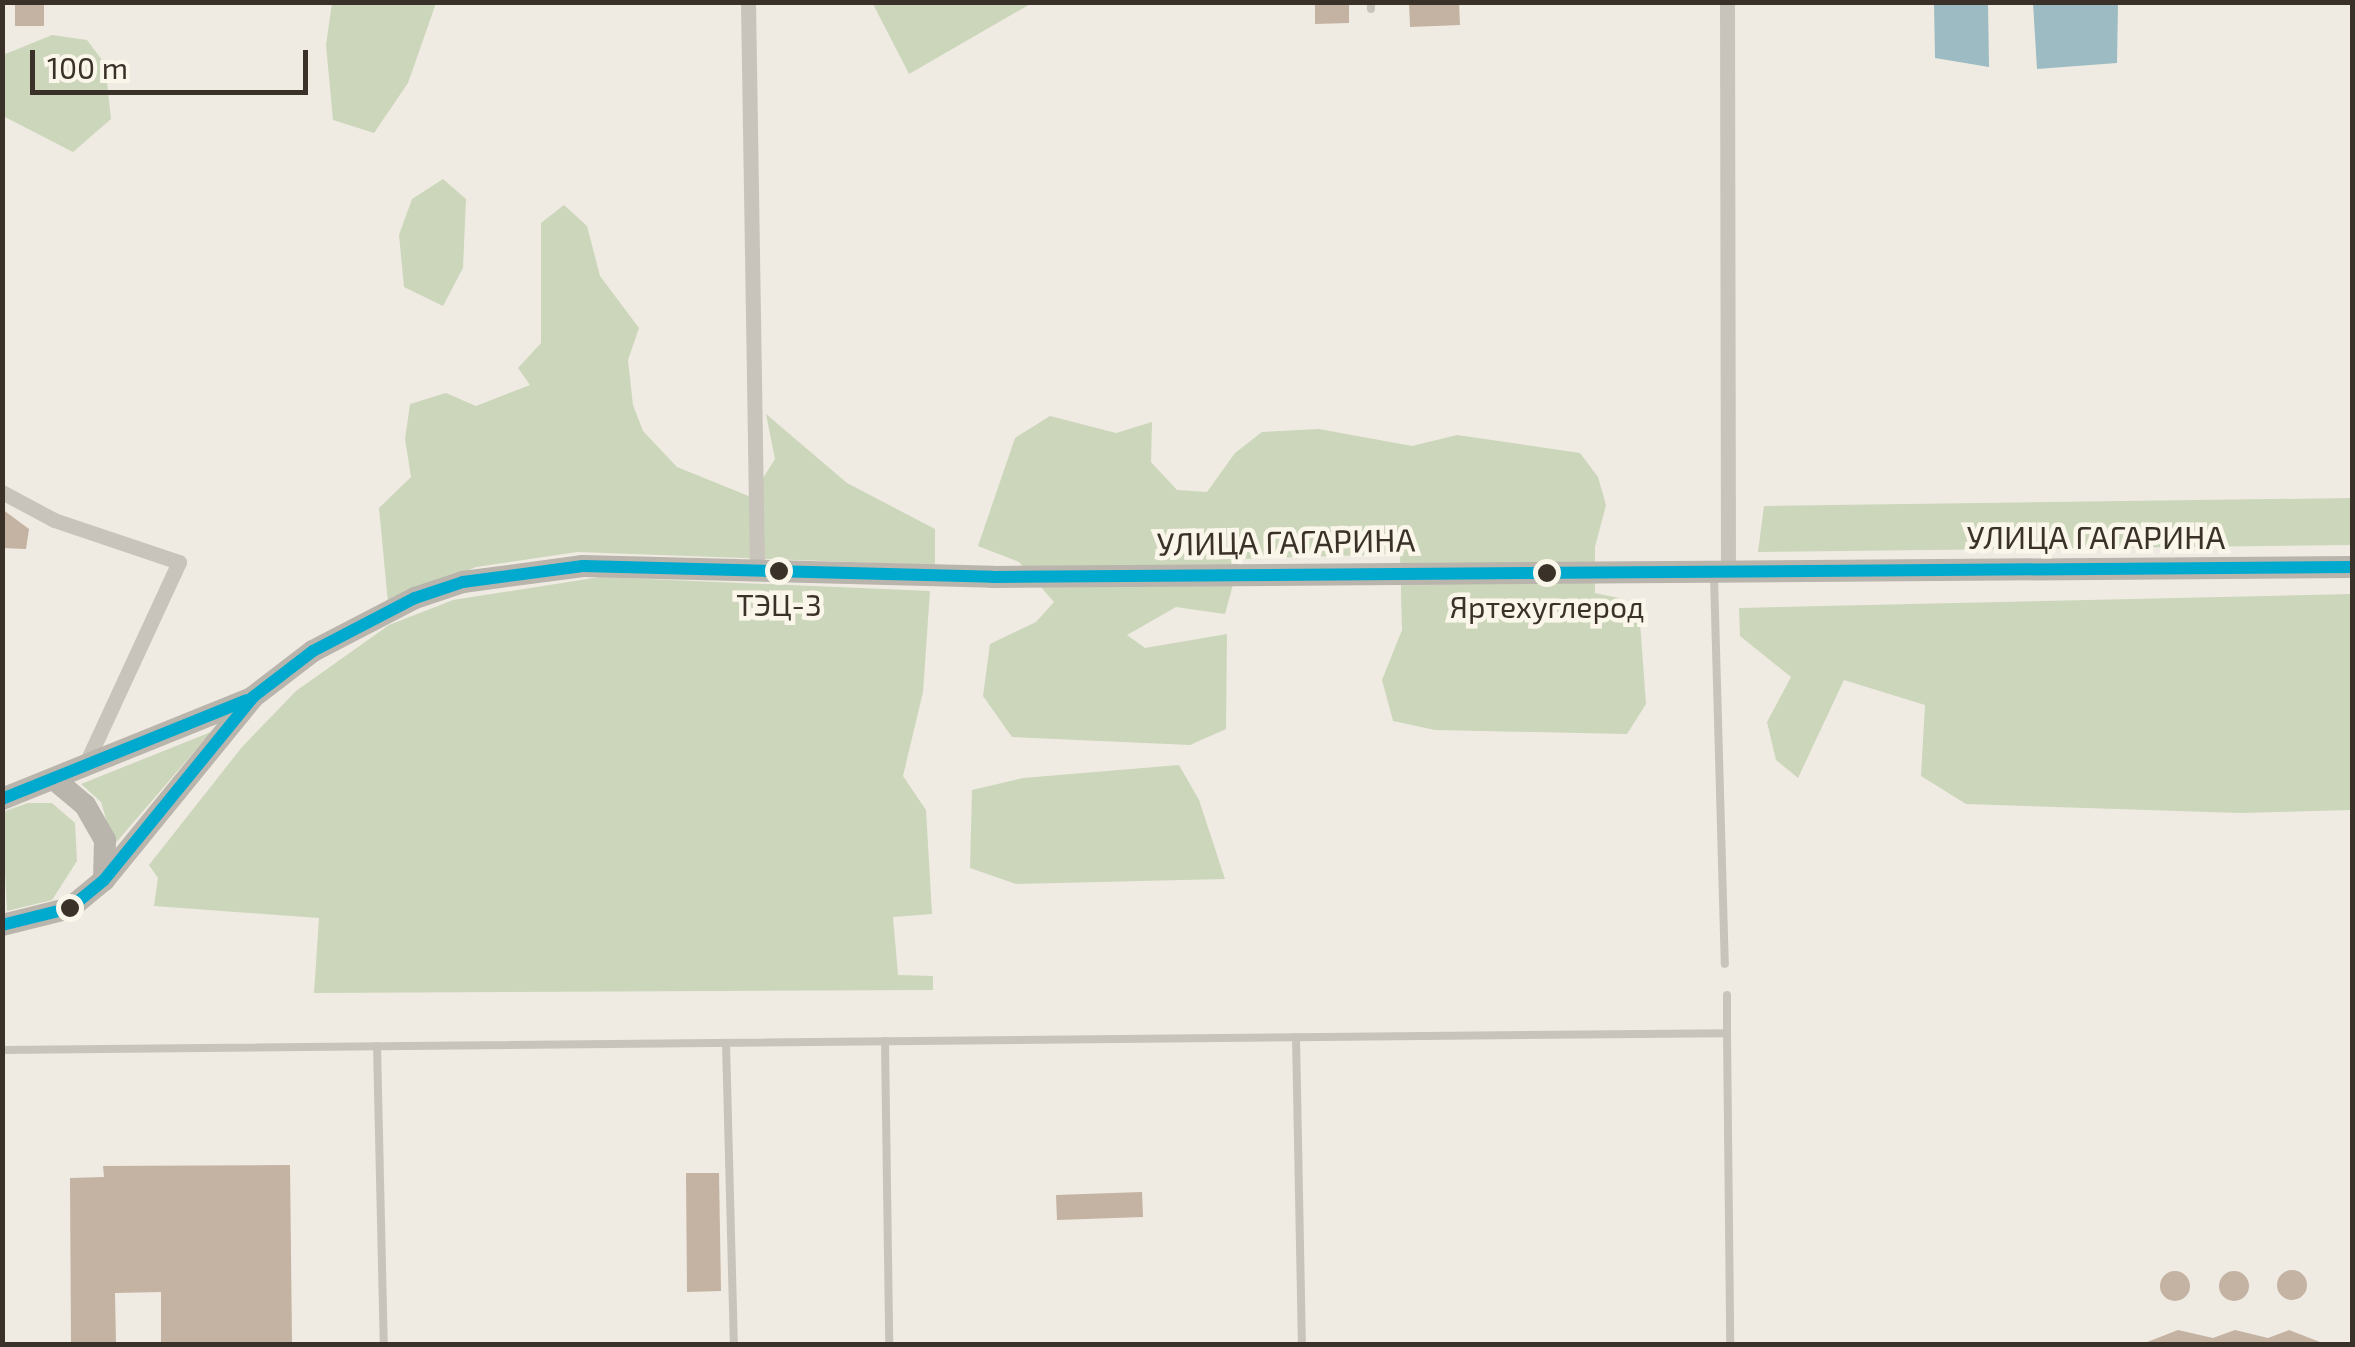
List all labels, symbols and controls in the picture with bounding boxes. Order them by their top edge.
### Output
scale bar [35,30,312,92]
text: 100 m [47,49,128,85]
street label: УЛИЦА ГАГАРИНА [1967,517,2225,555]
street label: УЛИЦА ГАГАРИНА [1156,520,1416,562]
marker: ТЭЦ-3 [769,561,789,581]
marker: Яртехуглерод [1537,563,1557,583]
place label: ТЭЦ-3 [736,586,822,622]
place label: Яртехуглерод [1450,588,1644,624]
unlabelled marker [60,898,80,918]

